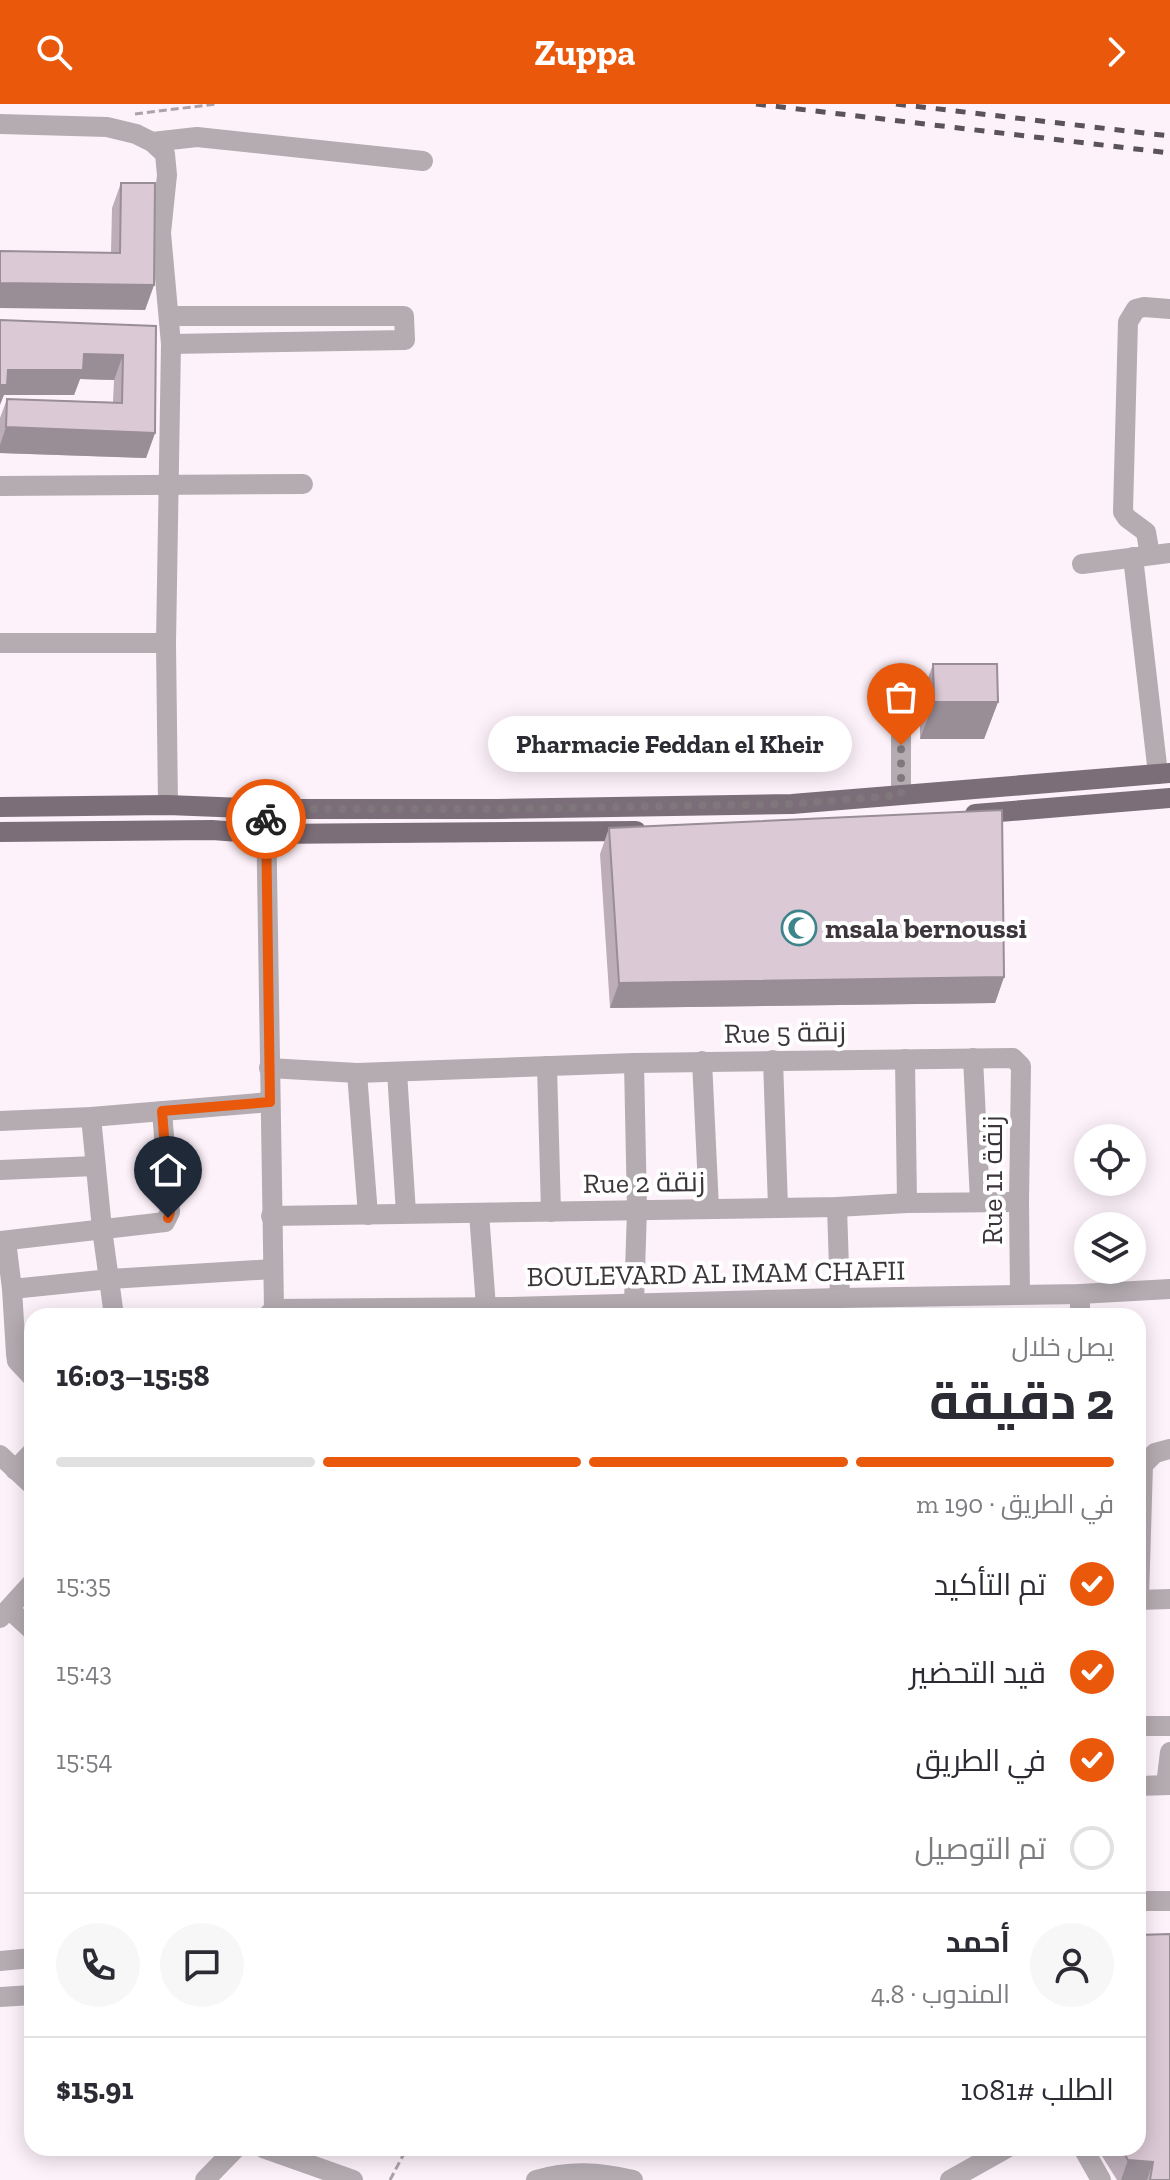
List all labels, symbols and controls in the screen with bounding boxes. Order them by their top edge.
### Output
icon: search [32,30,76,74]
icon: forward [1094,30,1138,74]
text: Zuppa [534,31,636,74]
pin [867,663,935,745]
icon: bag [879,675,923,719]
callout: Pharmacie Feddan el Kheir [489,717,853,773]
text: Pharmacie Feddan el Kheir [516,728,824,760]
courier [226,779,306,859]
icon: bike [244,797,288,841]
mosque icon: msala bernoussi [780,909,818,947]
place label: msala bernoussi [825,912,1027,945]
street label: Rue 5 زنقة [724,1015,846,1050]
street label: Rue 11 زنقة [976,1115,1009,1245]
map controls [1074,1124,1146,1284]
button: locate [1074,1124,1146,1196]
pin [134,1136,202,1218]
icon: home [146,1148,190,1192]
street label: Rue 2 زنقة [583,1165,705,1200]
button: layers [1074,1212,1146,1284]
street label: BOULEVARD AL IMAM CHAFII [526,1254,906,1293]
text: يصل خلال [1012,1331,1114,1363]
text: 15:58–16:03 [56,1358,210,1394]
text: 2 دقيقة [929,1370,1114,1432]
text: في الطريق · 190 m [916,1488,1114,1520]
icon: check [1070,1562,1114,1606]
text: تم التأكيد [934,1567,1046,1603]
text: 15:35 [56,1568,111,1600]
icon: check [1070,1650,1114,1694]
text: قيد التحضير [909,1655,1046,1691]
text: 15:43 [56,1656,112,1688]
icon: check [1070,1738,1114,1782]
text: في الطريق [915,1743,1046,1779]
text: 15:54 [56,1744,112,1776]
text: تم التوصيل [915,1831,1046,1867]
button: phone [56,1923,140,2007]
button: chat [160,1923,244,2007]
button: person [1030,1923,1114,2007]
text: أحمد [946,1924,1010,1960]
text: المندوب · 4.8 [871,1978,1010,2010]
text: $15.91 [56,2071,134,2107]
text: الطلب #1081 [960,2072,1114,2108]

